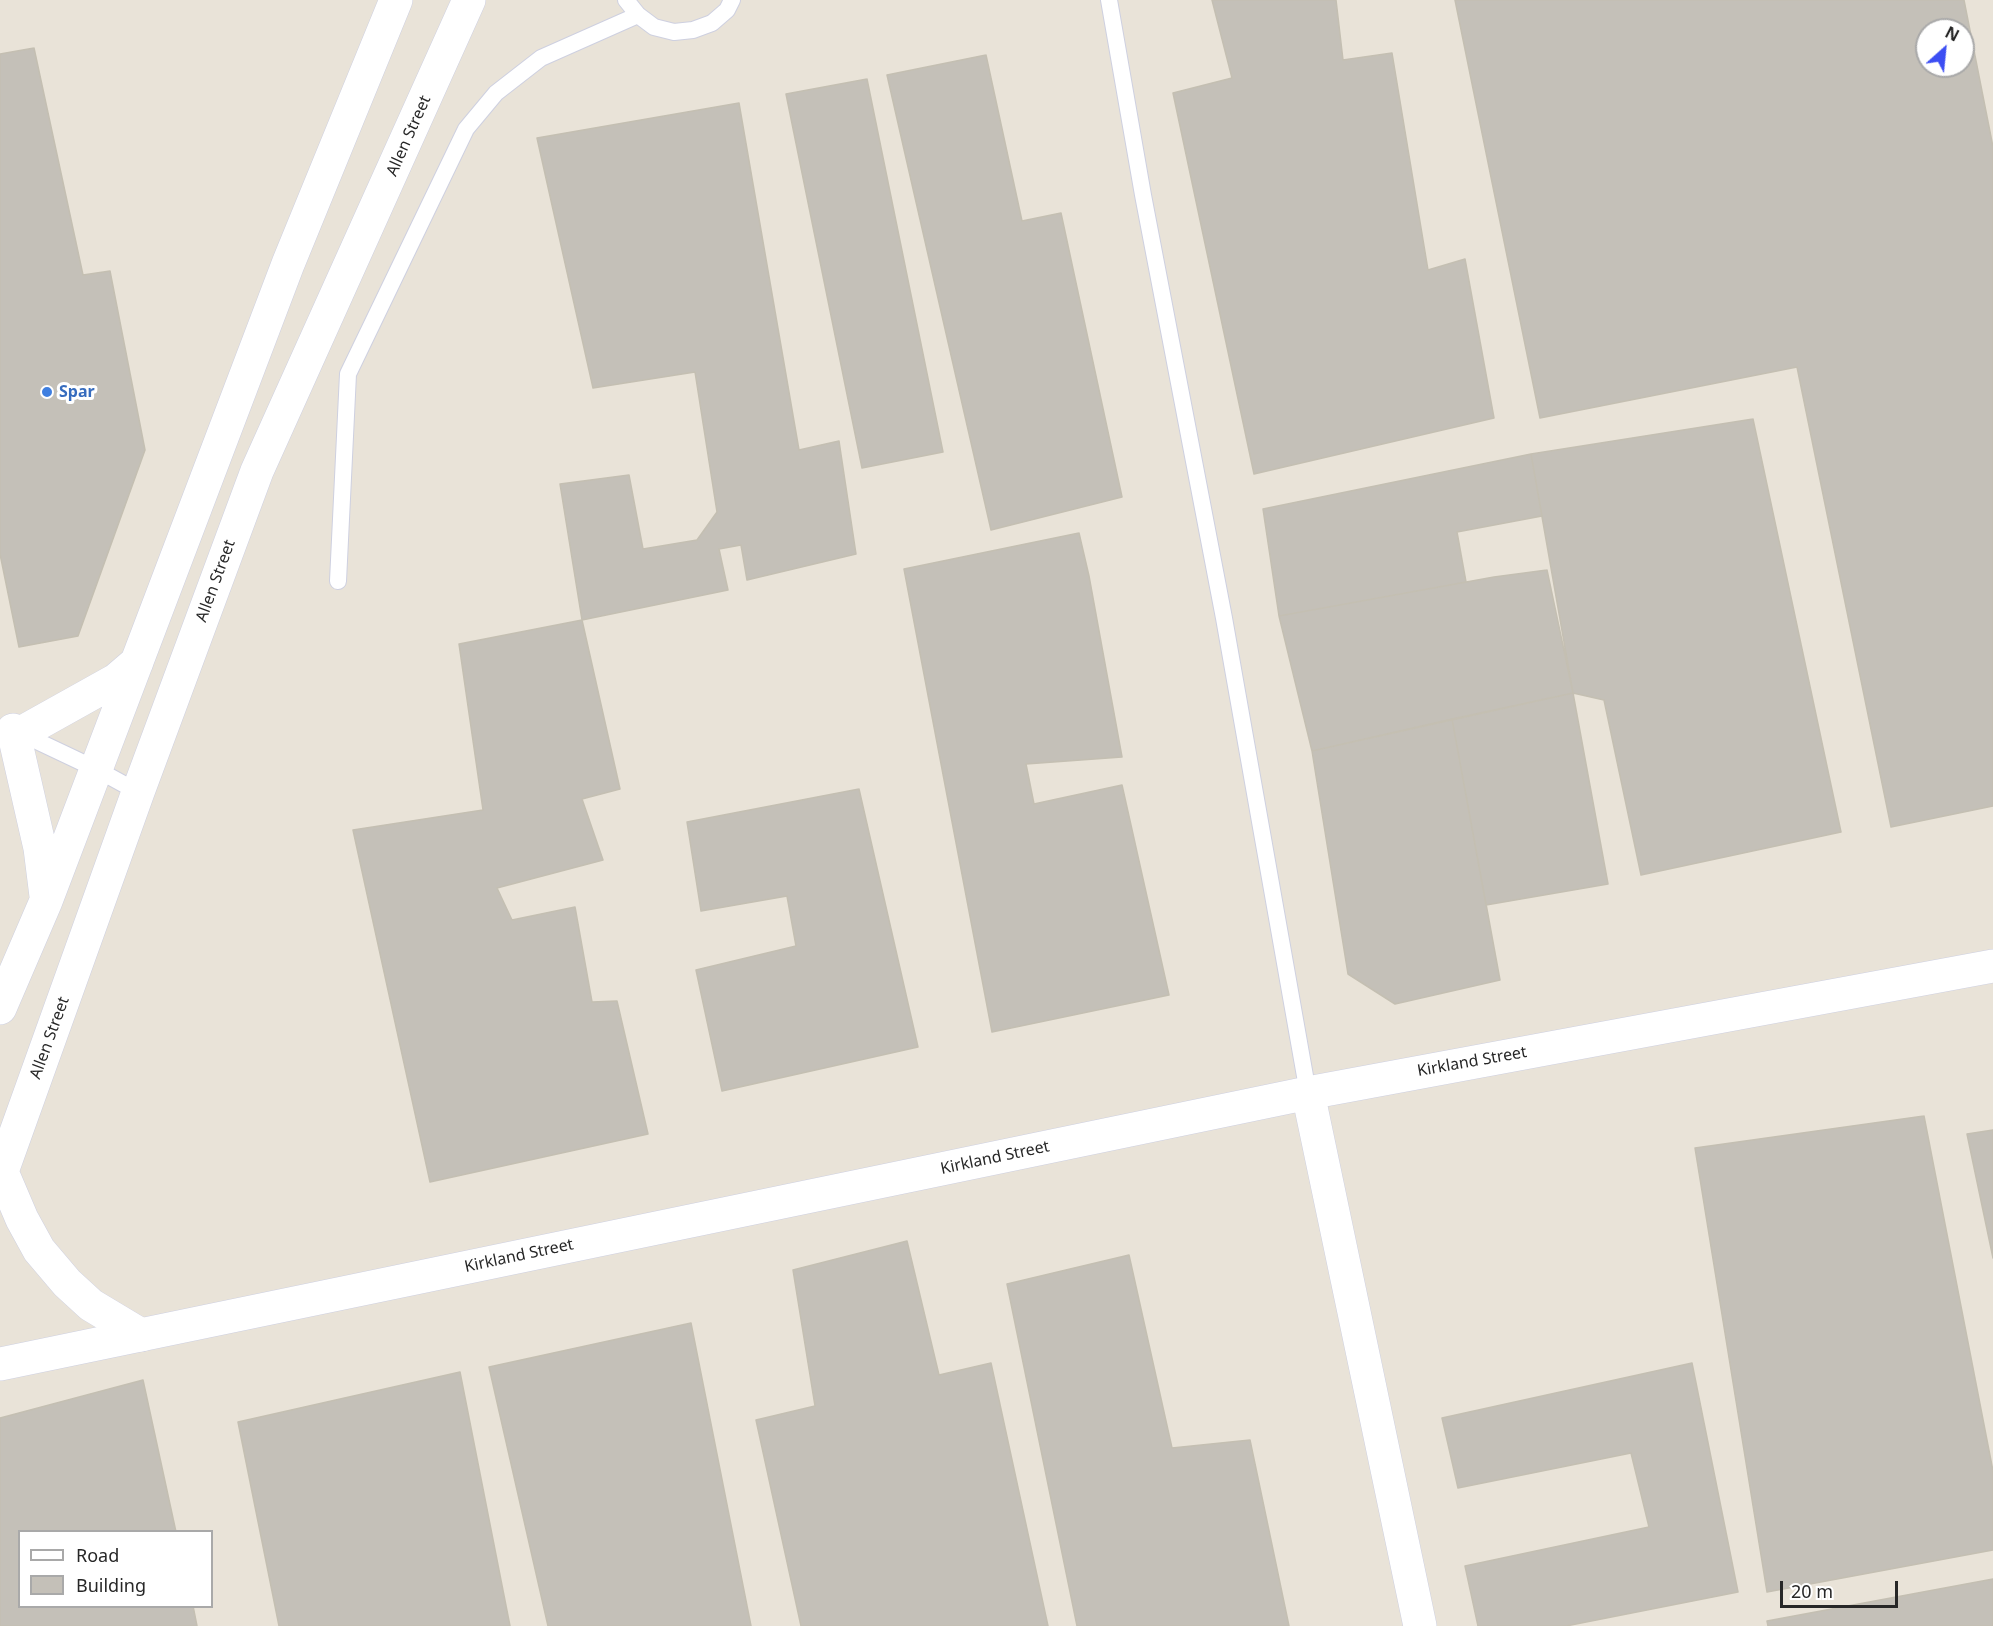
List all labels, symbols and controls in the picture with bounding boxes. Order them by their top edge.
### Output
north arrow [1915,18,1975,78]
text: N [1941,21,1963,46]
street label: Allen Street [383,93,435,179]
place label: Spar [59,382,95,402]
marker: Spar [40,385,54,399]
street label: Allen Street [192,537,240,625]
street label: Allen Street [26,994,74,1082]
street label: Kirkland Street [1416,1043,1528,1081]
street label: Kirkland Street [939,1137,1051,1179]
street label: Kirkland Street [463,1235,575,1277]
legend [18,1530,213,1608]
text: Road [76,1543,119,1567]
scale bar [1783,1569,1902,1607]
text: Building [76,1573,146,1597]
text: 20 m [1791,1579,1833,1603]

